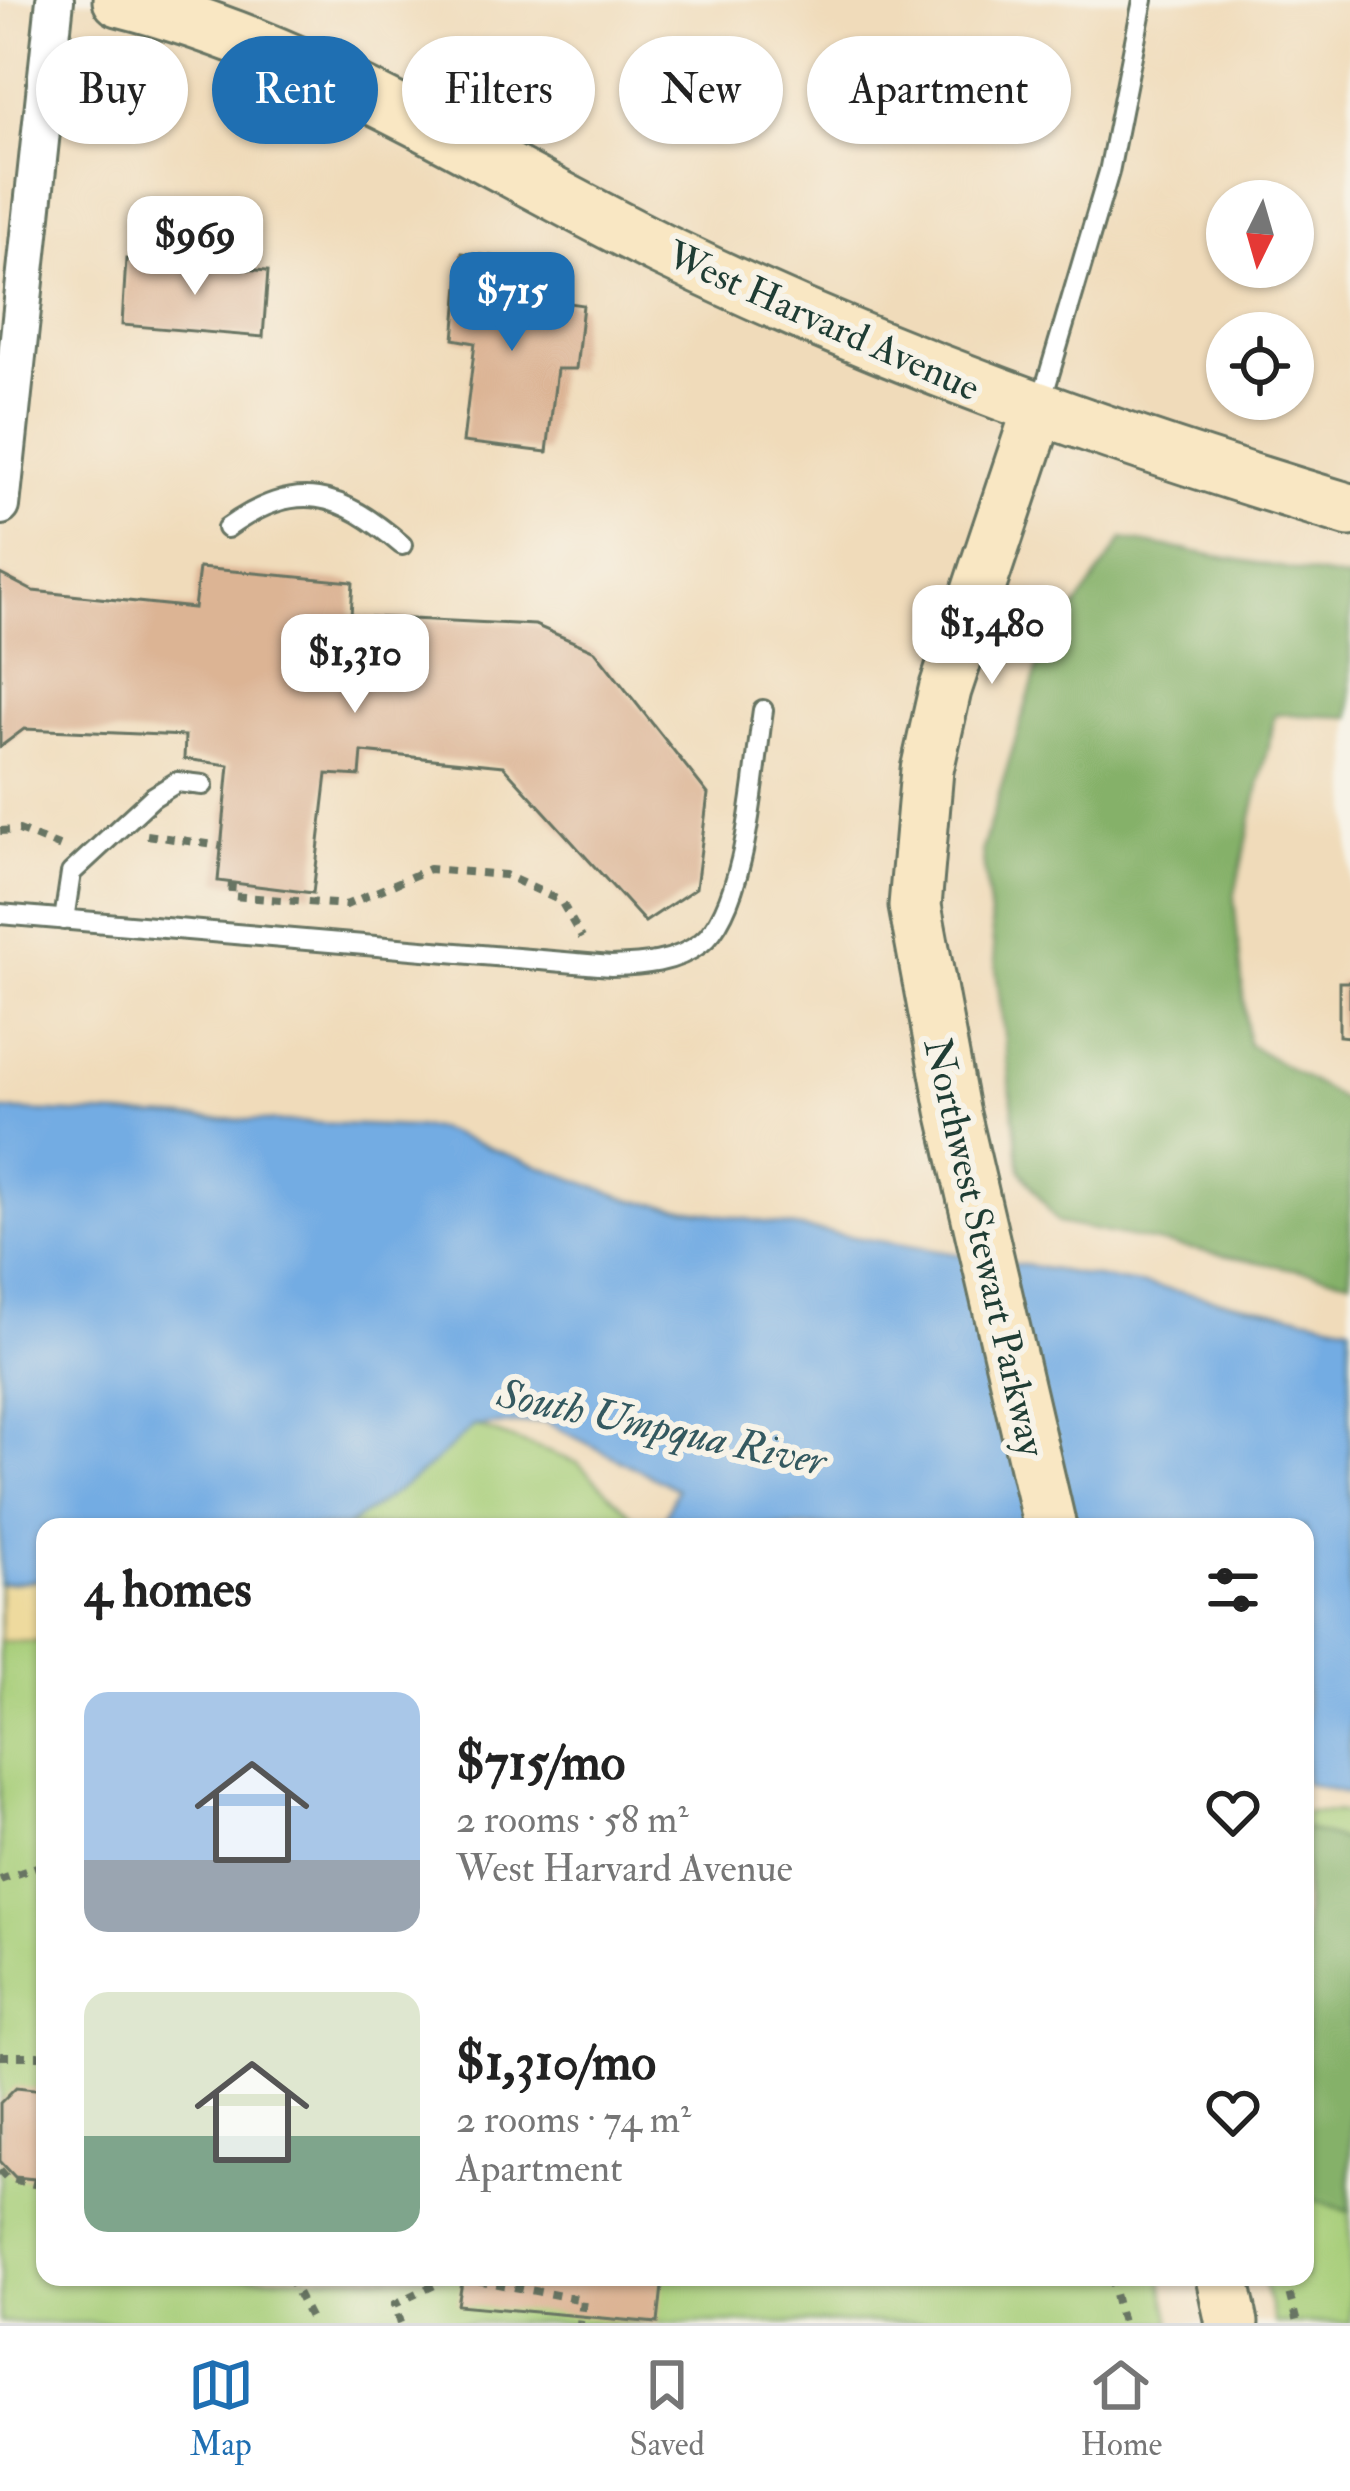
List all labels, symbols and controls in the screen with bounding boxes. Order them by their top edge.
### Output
chip: Buy [36,36,188,144]
chip: Rent [212,36,378,144]
chip: Filters [402,36,595,144]
chip: New [619,36,783,144]
chip: Apartment [807,36,1071,144]
north arrow [1206,180,1314,288]
map controls [1206,180,1314,420]
pin: $969 [124,196,266,298]
text: $969 [154,210,236,259]
street label: West Harvard Avenue [659,230,987,412]
pin: $715 [441,252,583,354]
text: $715 [477,266,547,315]
button: locate [1206,312,1314,420]
pin: $1,480 [894,585,1090,687]
text: $1,480 [939,599,1045,648]
pin: $1,310 [257,614,453,716]
text: $1,310 [308,628,402,677]
street label: Northwest Stewart Parkway [913,1034,1057,1462]
water label: South Umpqua River [492,1368,833,1489]
icon: filters [1200,1557,1266,1623]
text: 4 homes [84,1558,252,1622]
text: $715/mo [456,1731,625,1795]
icon: home [180,1740,324,1884]
icon: heart [1200,1779,1266,1845]
text: 2 rooms · 58 m² [456,1795,689,1844]
text: West Harvard Avenue [456,1844,793,1893]
text: $1,310/mo [456,2031,656,2095]
icon: home [180,2040,324,2184]
icon: heart [1200,2079,1266,2145]
text: 2 rooms · 74 m² [456,2095,691,2144]
text: Apartment [456,2144,623,2193]
tab: Map [188,2352,254,2465]
tab: Saved [629,2352,705,2465]
tab: Home [1080,2352,1162,2465]

